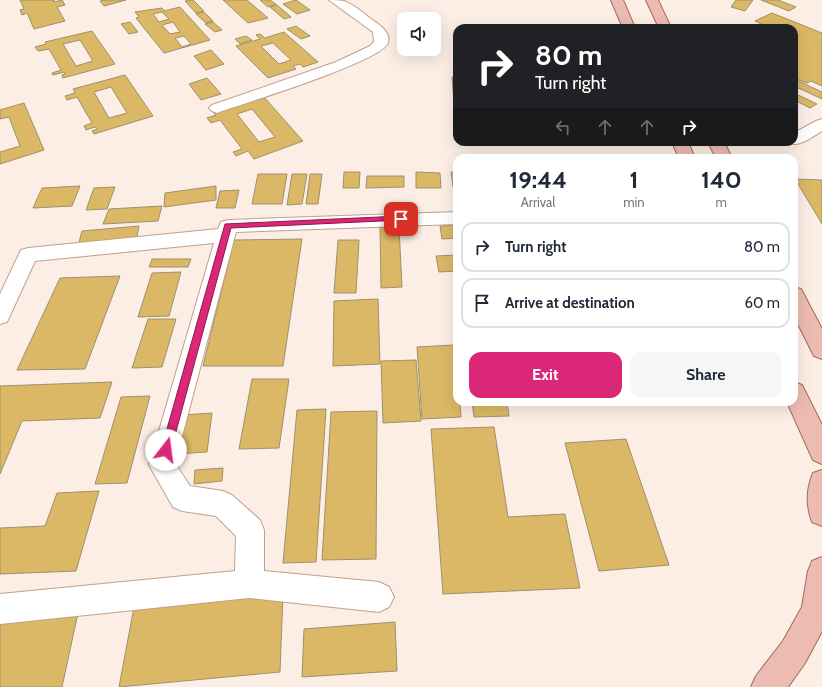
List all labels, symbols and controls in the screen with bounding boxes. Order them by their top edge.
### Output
map controls [397,12,441,56]
button: sound [397,12,441,56]
text: 80 m [535,38,602,72]
icon: right [469,40,521,92]
text: Turn right [535,72,606,94]
icon: left [552,116,574,138]
icon: ahead [594,116,616,138]
icon: ahead [636,116,658,138]
icon: right [678,116,700,138]
text: 19:44 [509,165,567,194]
text: 1 [629,165,638,194]
text: 140 [701,165,742,194]
text: Arrival [521,194,555,210]
text: min [623,194,645,210]
text: m [716,194,727,210]
pin [384,202,418,236]
icon: arrive [390,208,412,230]
icon: right [471,236,493,258]
text: Turn right [505,238,566,256]
text: 80 m [744,238,780,256]
icon: arrive [471,292,493,314]
text: Arrive at destination [505,294,635,312]
text: 60 m [744,294,780,312]
button: Exit [469,352,622,398]
button: Share [630,352,782,398]
position arrow [145,429,187,471]

